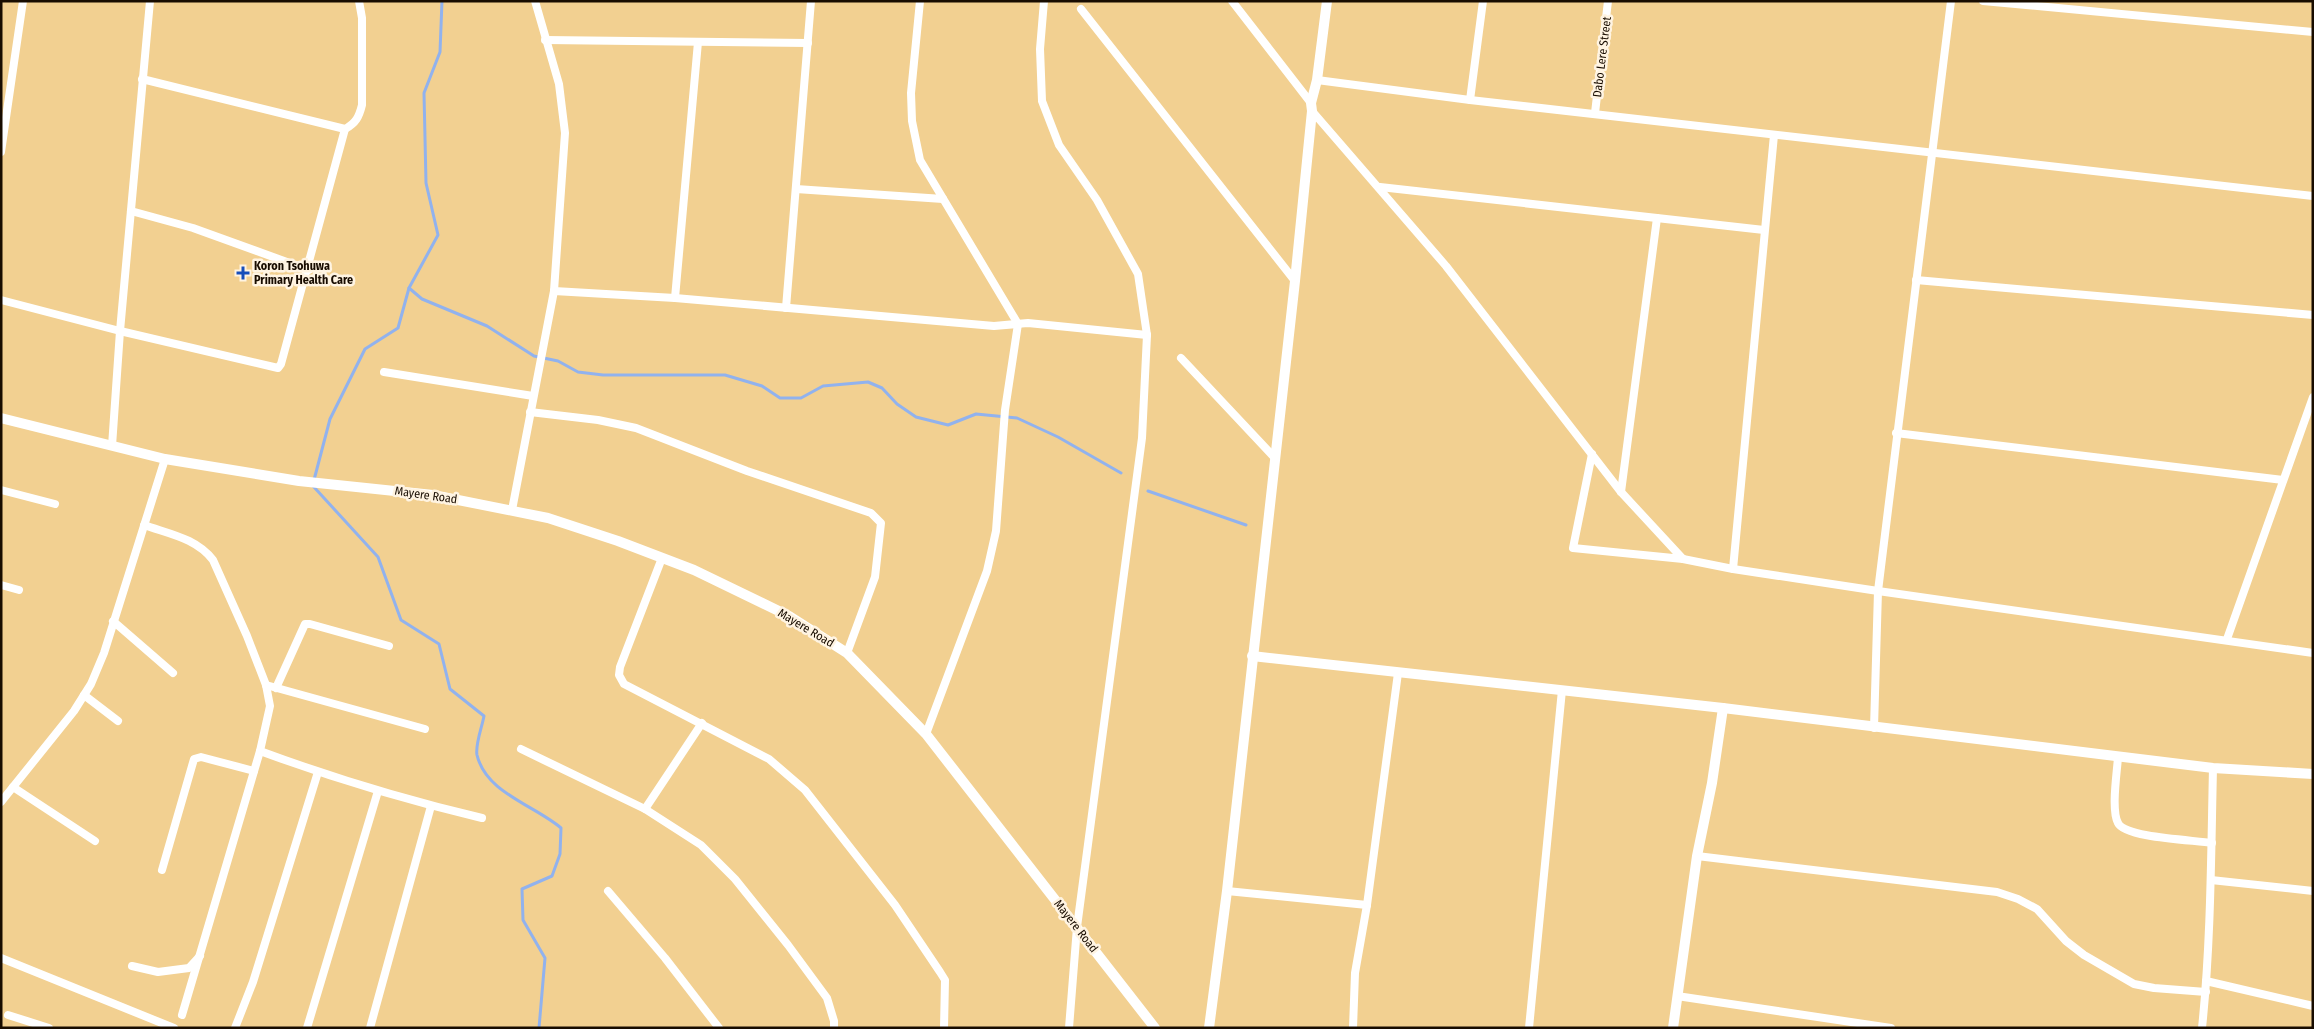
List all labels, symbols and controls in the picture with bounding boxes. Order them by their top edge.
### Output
street label: Dabo Lere Street [1590,16,1614,98]
place label: Koron Tsohuwa Primary Health Care [254,259,353,287]
marker: Koron Tsohuwa Primary Health Care [236,266,250,280]
street label: Mayere Road [394,484,458,506]
street label: Mayere Road [775,606,837,650]
street label: Mayere Road [1051,897,1101,955]

